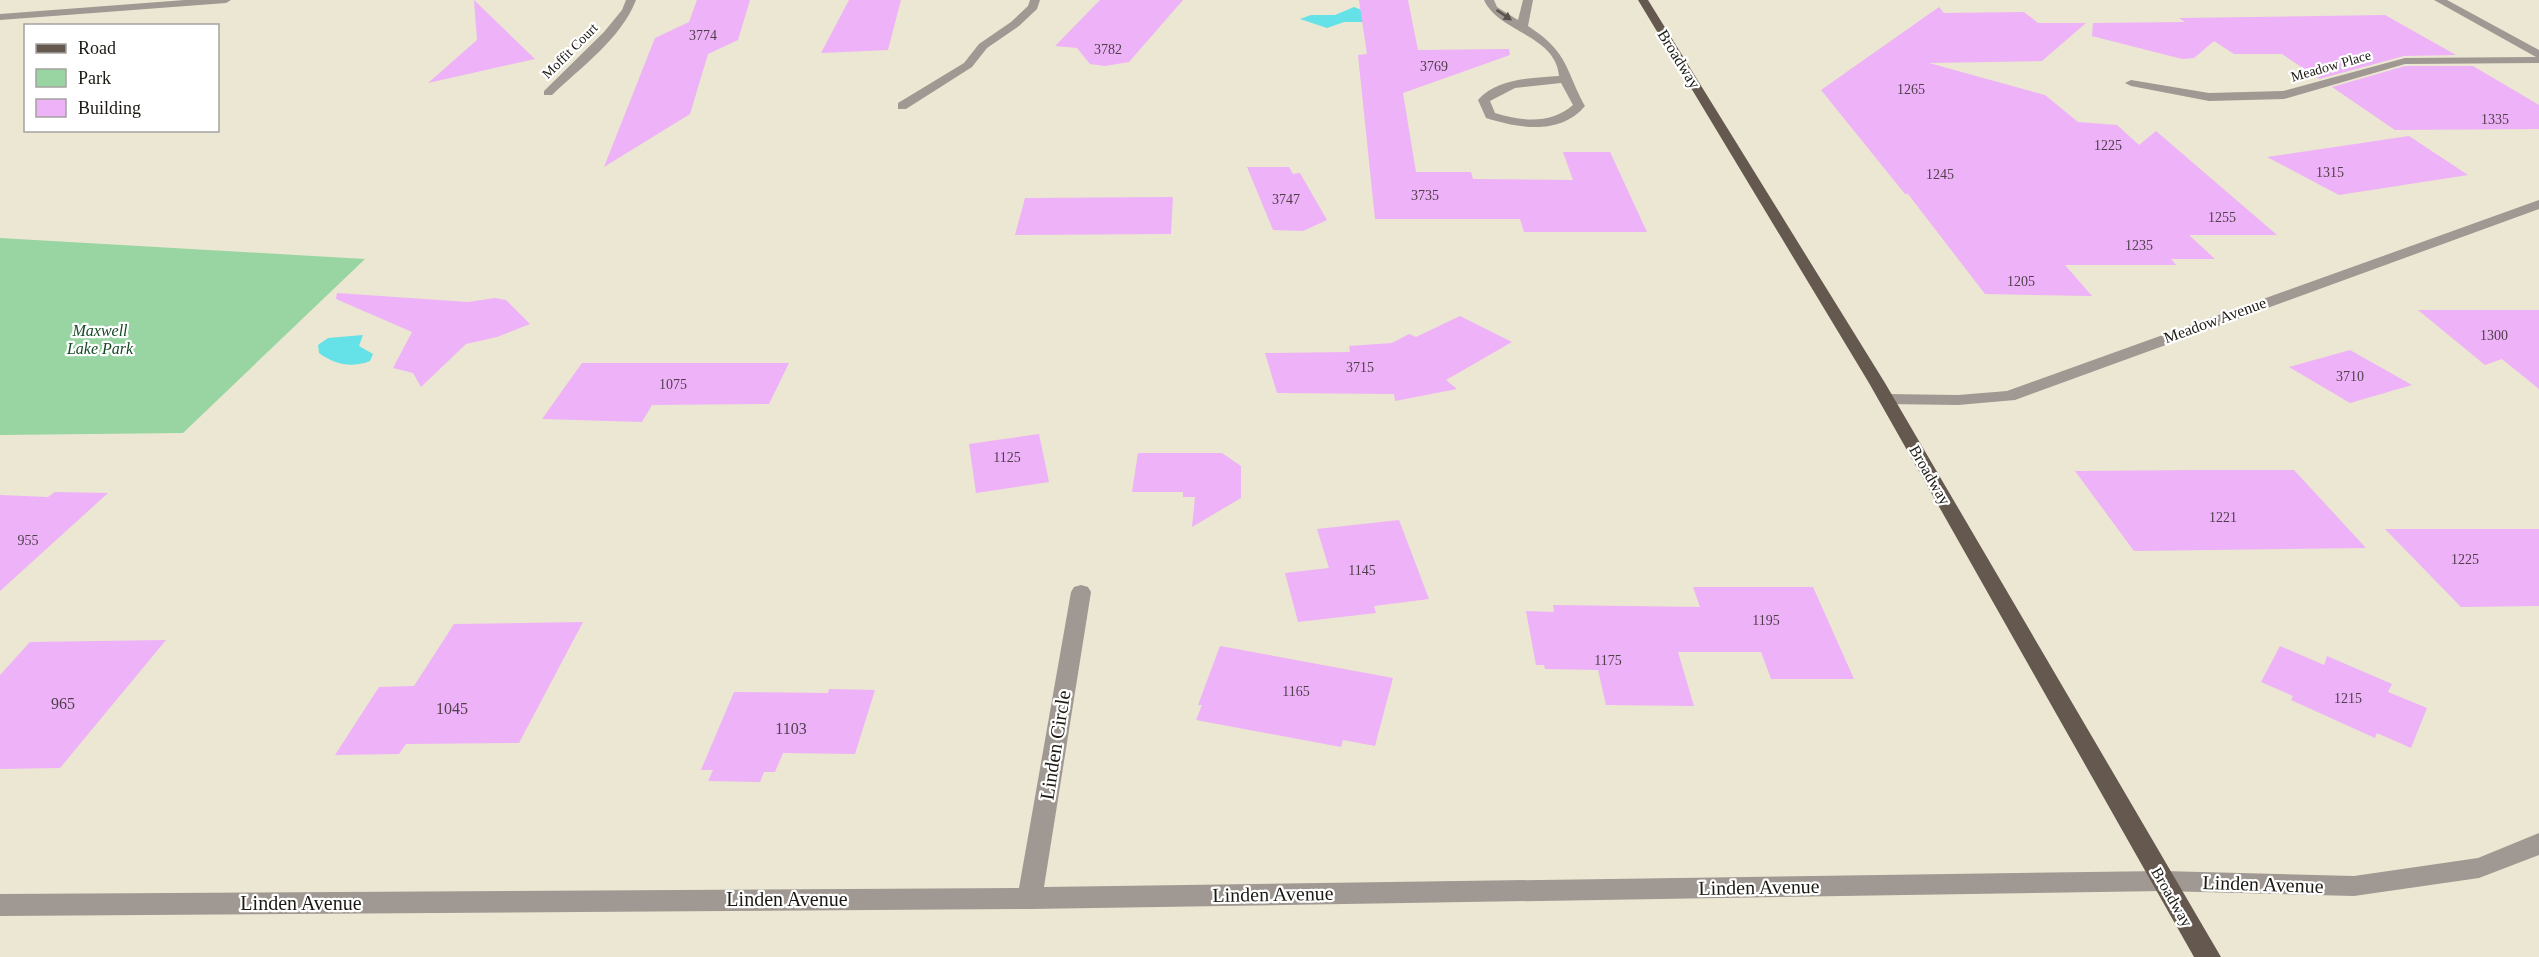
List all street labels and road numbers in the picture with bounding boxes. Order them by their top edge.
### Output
street label: Moffit Court [539,20,601,82]
street label: Broadway [1654,27,1704,92]
street label: Meadow Place [2289,47,2373,85]
street label: Meadow Avenue [2162,294,2268,346]
street label: Broadway [1905,442,1954,508]
street label: Linden Circle [1035,689,1075,801]
street label: Broadway [2147,864,2196,930]
street label: Linden Avenue [2202,871,2324,897]
street label: Linden Avenue [1698,875,1820,899]
street label: Linden Avenue [1212,882,1334,906]
street label: Linden Avenue [726,888,848,910]
street label: Linden Avenue [240,892,362,914]

